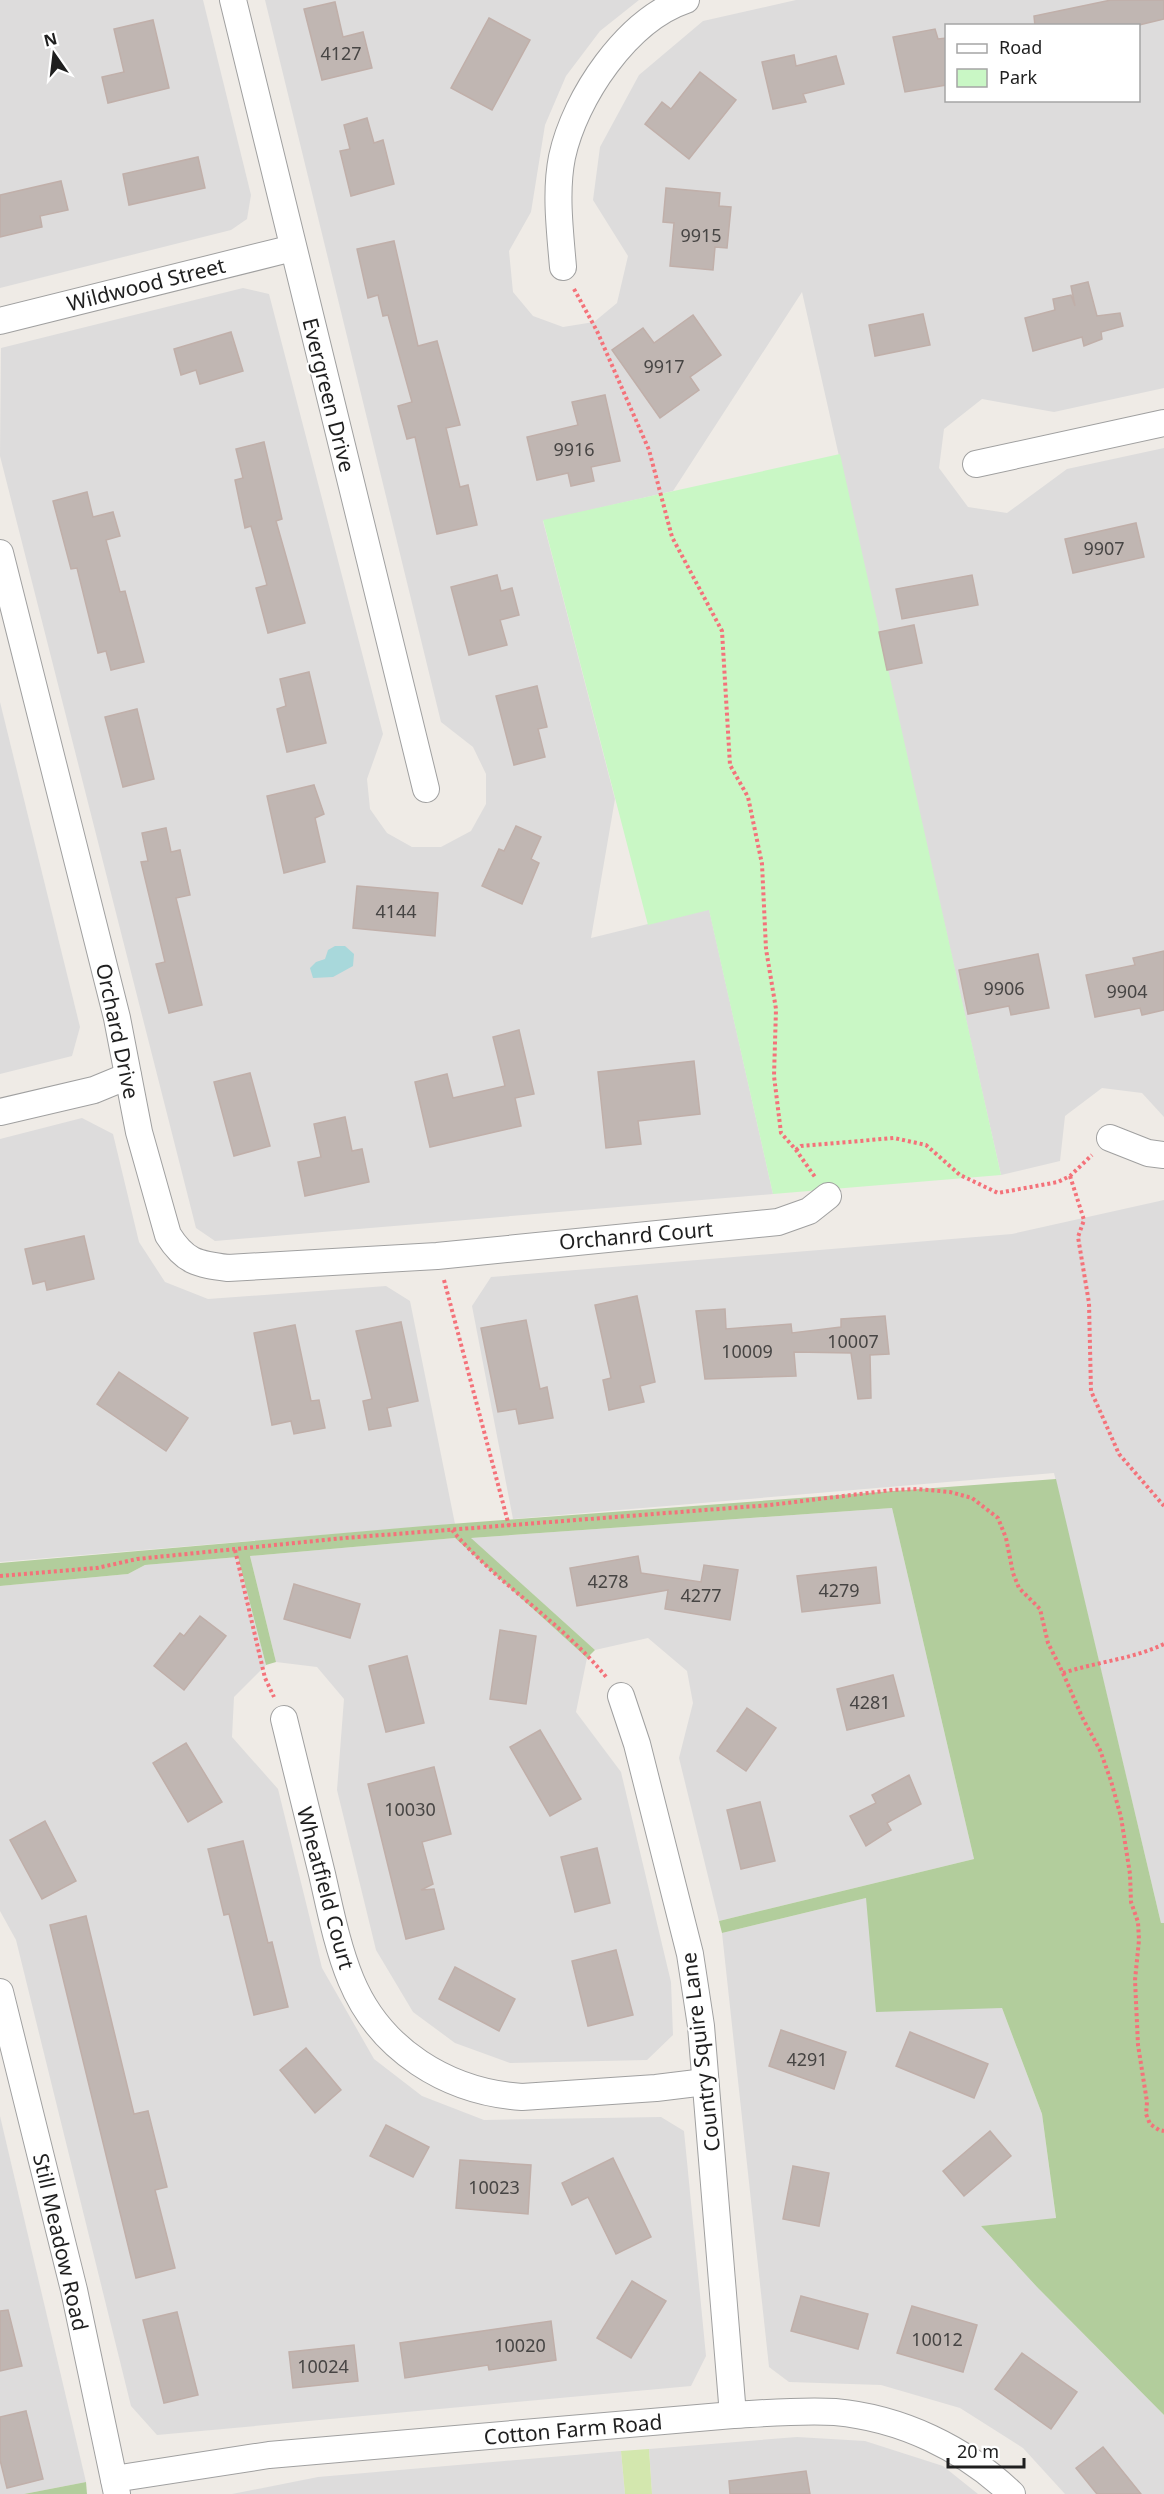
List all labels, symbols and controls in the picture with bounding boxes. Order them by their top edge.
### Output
north arrow [24,24,84,84]
legend [945,24,1140,102]
text: N [41,27,59,52]
text: Road [999,35,1042,59]
house number: 4127 [320,41,362,65]
text: Park [999,65,1037,89]
house number: 9915 [680,223,722,247]
street label: Wildwood Street [64,251,228,317]
street label: Evergreen Drive [296,315,362,475]
house number: 9917 [643,354,685,378]
house number: 9916 [553,437,595,461]
house number: 9907 [1083,536,1125,560]
house number: 4144 [375,899,417,923]
street label: Orchard Drive [90,961,146,1101]
house number: 9906 [983,976,1025,1000]
house number: 9904 [1106,979,1148,1003]
street label: Orchanrd Court [558,1214,714,1256]
house number: 10007 [827,1329,879,1353]
house number: 10009 [721,1339,773,1363]
house number: 4278 [587,1569,629,1593]
house number: 4279 [818,1578,860,1602]
house number: 4277 [680,1583,722,1607]
house number: 4281 [849,1690,891,1714]
house number: 10030 [384,1797,436,1821]
street label: Wheatfield Court [291,1804,361,1973]
street label: Country Squire Lane [674,1951,726,2153]
house number: 4291 [786,2047,828,2071]
street label: Still Meadow Road [27,2151,95,2333]
house number: 10023 [468,2175,520,2199]
house number: 10012 [911,2327,963,2351]
house number: 10020 [494,2333,546,2357]
house number: 10024 [297,2354,349,2378]
street label: Cotton Farm Road [483,2407,663,2451]
scale bar [948,2431,1024,2469]
text: 20 m [957,2439,999,2463]

